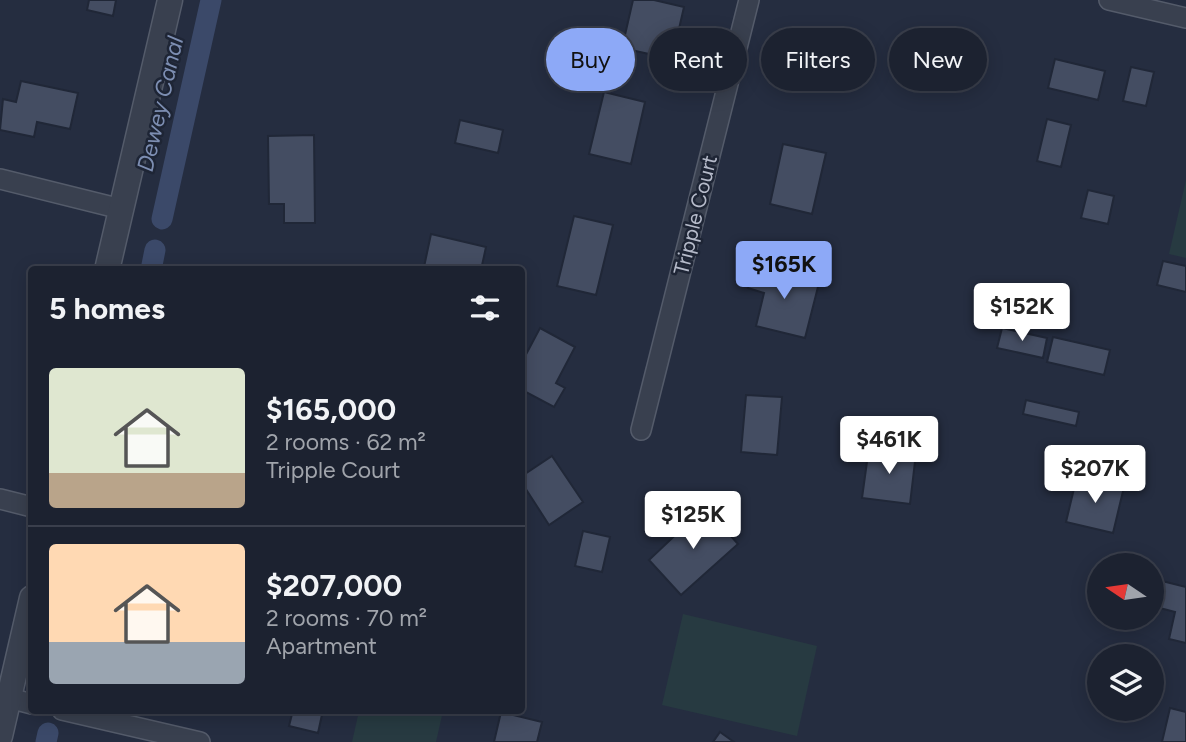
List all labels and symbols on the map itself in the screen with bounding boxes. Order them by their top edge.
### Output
water label: Dewey Canal [131,33,189,174]
street label: Tripple Court [668,152,722,278]
pin: $165K [735,242,833,301]
pin: $152K [973,284,1071,343]
pin: $461K [840,416,938,476]
pin: $207K [1046,446,1144,505]
pin: $125K [644,491,742,551]
north arrow [1087,553,1164,630]

